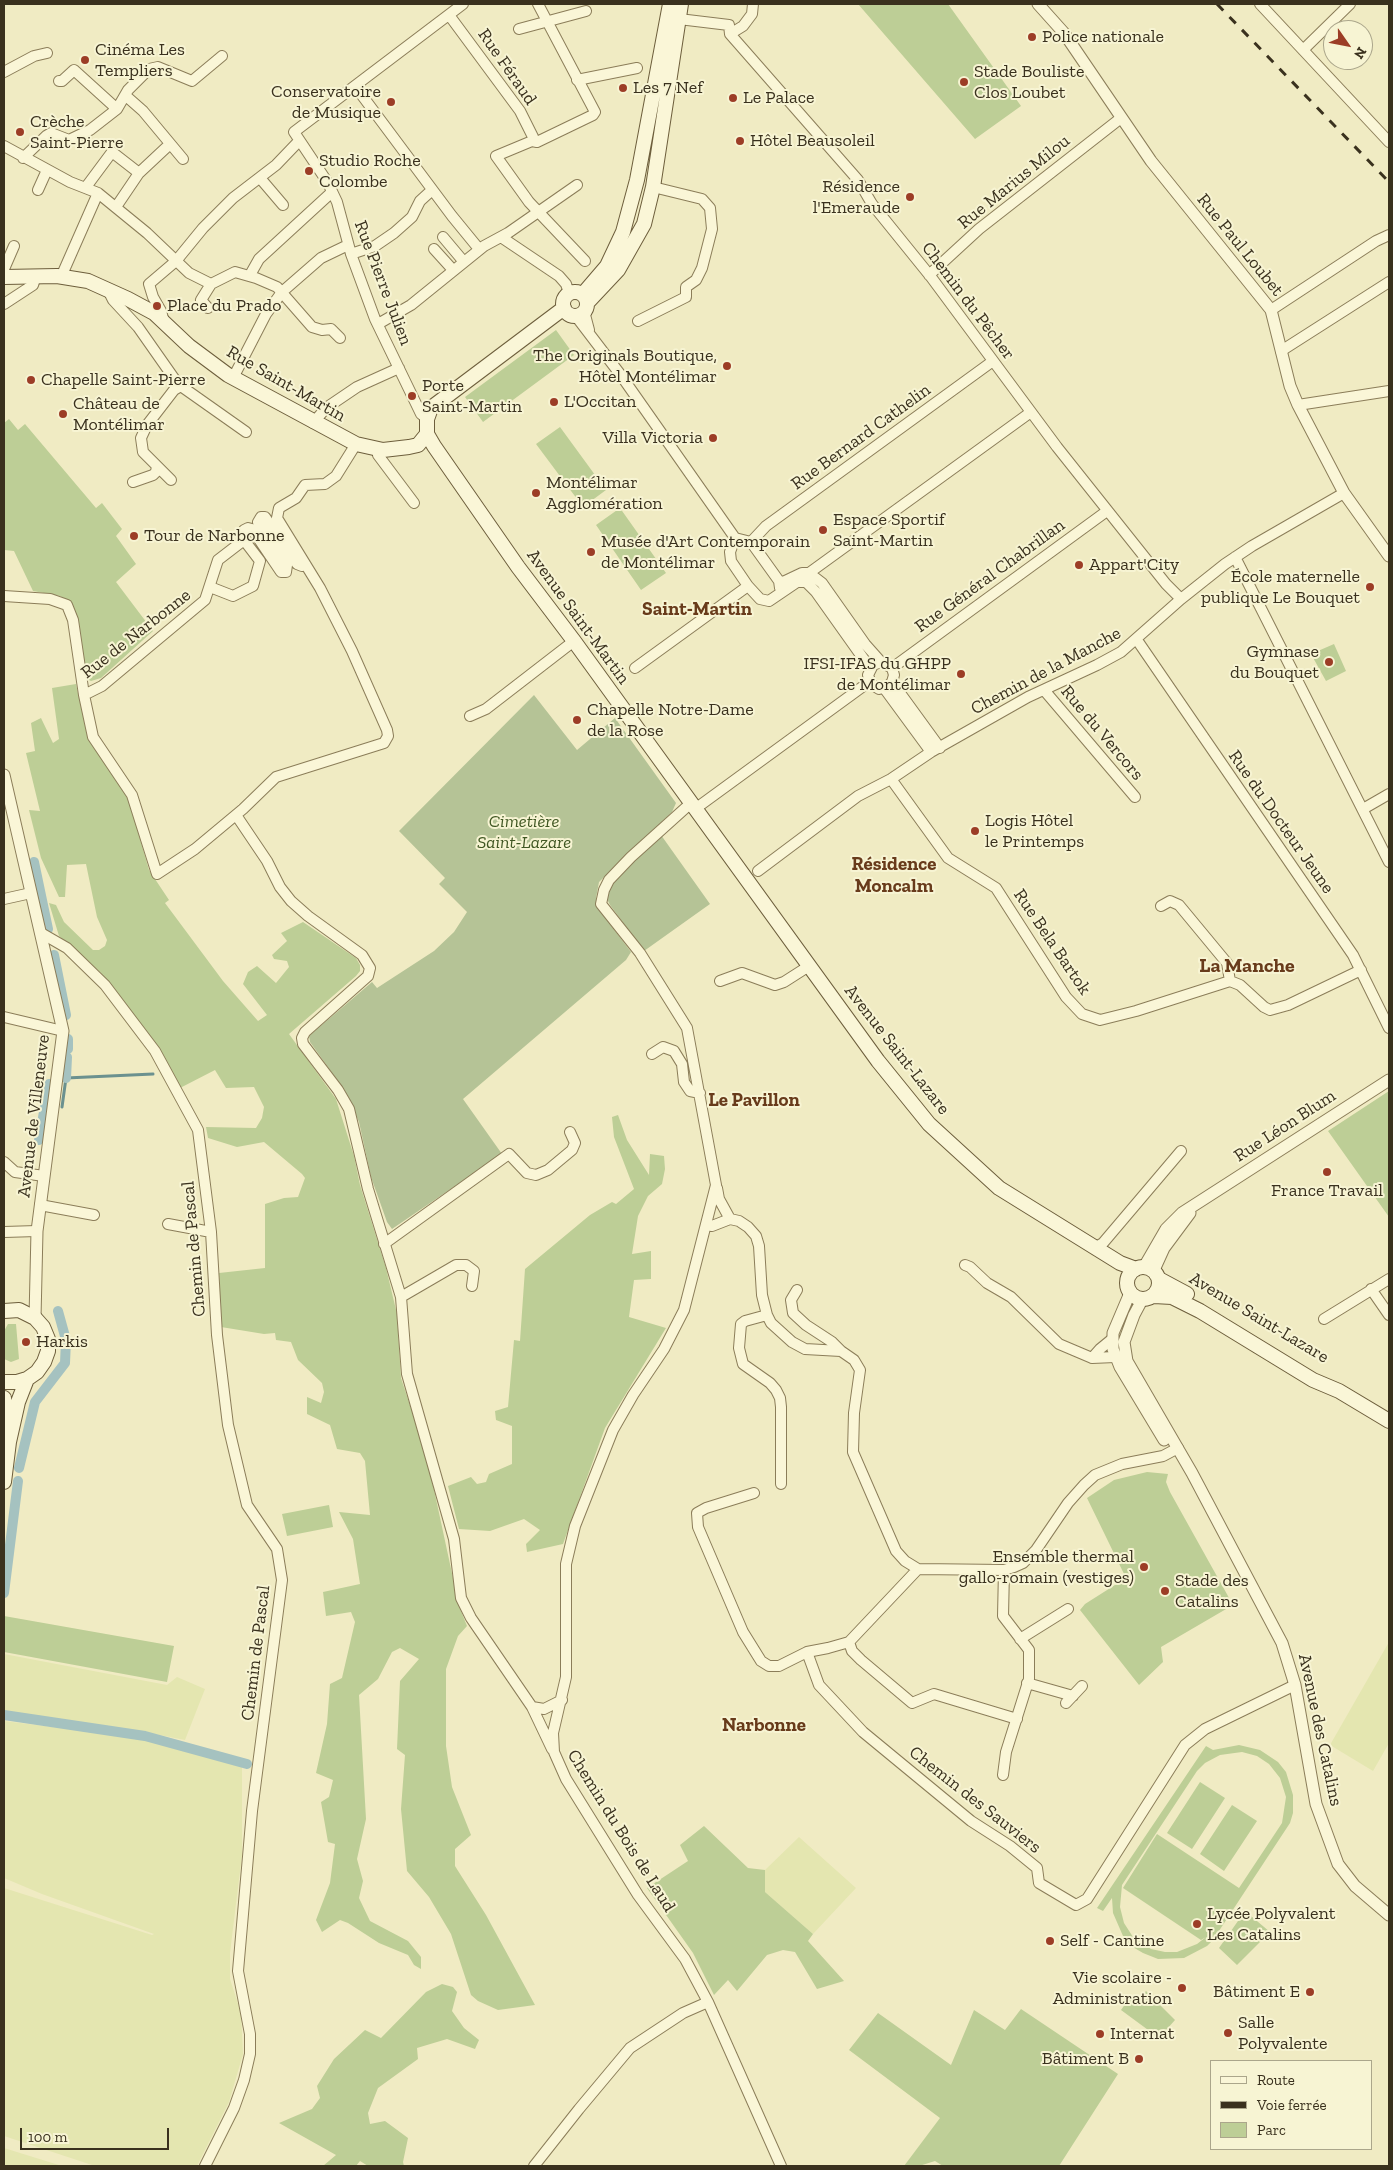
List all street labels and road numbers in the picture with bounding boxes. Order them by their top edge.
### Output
street label: Rue Féraud [473,25,541,109]
street label: Rue Marius Milou [954,130,1074,234]
street label: Rue Paul Loubet [1192,189,1288,301]
street label: Rue Pierre Julien [349,218,417,348]
street label: Chemin du Pêcher [917,238,1019,364]
street label: Rue Saint-Martin [223,341,349,427]
street label: Rue Bernard Cathelin [787,379,935,495]
street label: Rue Général Chabrillan [911,514,1069,638]
street label: Avenue Saint-Martin [522,545,634,689]
street label: Rue de Narbonne [77,584,195,684]
street label: Chemin de la Manche [967,622,1125,720]
street label: Rue du Vercors [1056,681,1148,785]
street label: Rue du Docteur Jeune [1223,746,1339,898]
street label: Rue Bela Bartok [1009,885,1095,999]
street label: Avenue Saint-Lazare [840,981,954,1119]
street label: Avenue de Villeneuve [13,1033,55,1199]
street label: Rue Léon Blum [1230,1085,1340,1167]
street label: Chemin de Pascal [177,1180,211,1318]
street label: Avenue Saint-Lazare [1185,1268,1333,1368]
street label: Chemin de Pascal [237,1584,275,1722]
street label: Avenue des Catalins [1293,1652,1347,1808]
street label: Chemin des Sauviers [905,1742,1045,1858]
street label: Chemin du Bois de Laud [562,1746,680,1916]

